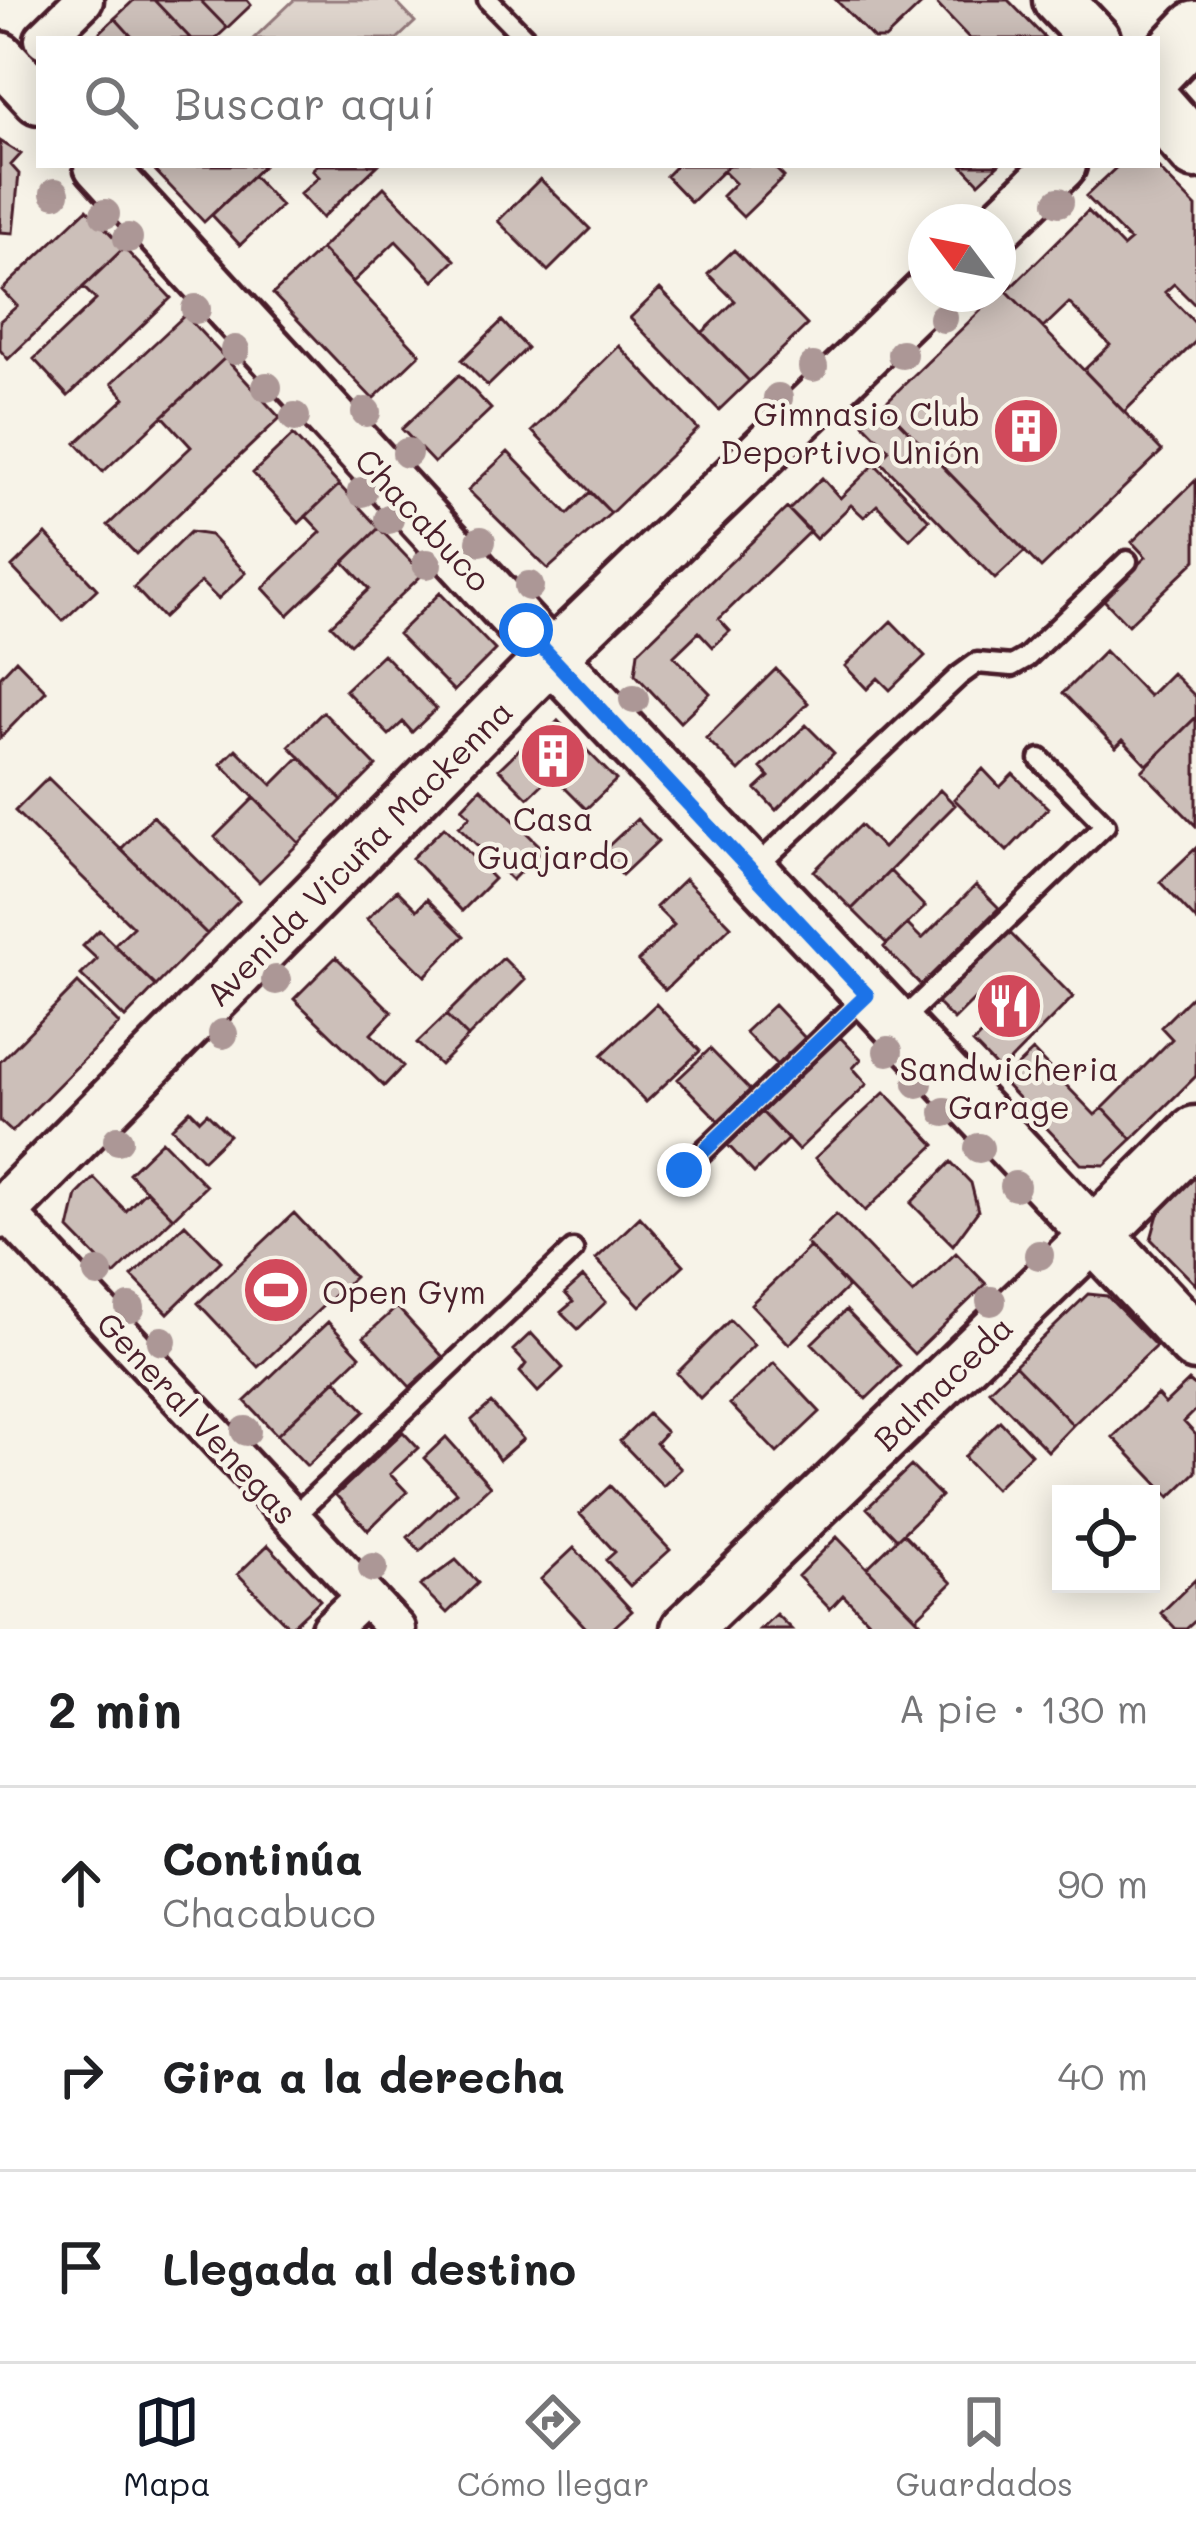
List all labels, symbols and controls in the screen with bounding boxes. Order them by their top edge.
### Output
search box [36,36,1160,168]
icon: search [78,69,144,135]
text: Buscar aquí [174,73,436,131]
north arrow [908,204,1016,312]
place label: Gimnasio Club Deportivo Unión [720,391,980,472]
building icon: Gimnasio Club Deportivo Unión [991,396,1061,466]
street label: Chacabuco [347,438,501,600]
route start [499,603,553,657]
street label: Avenida Vicuña Mackenna [195,689,521,1015]
building icon: Casa Guajardo [518,721,588,791]
place label: Casa Guajardo [477,796,629,877]
restaurant icon: Sandwicheria Garage [974,971,1044,1041]
place label: Sandwicheria Garage [899,1046,1119,1127]
route end [657,1143,711,1197]
sports icon: Open Gym [241,1255,311,1325]
place label: Open Gym [322,1269,486,1313]
street label: General Venegas [88,1302,308,1532]
street label: Balmaceda [863,1305,1021,1459]
map controls [1052,1485,1160,1593]
button: locate [1052,1485,1160,1593]
text: 2 min [48,1674,182,1741]
text: A pie · 130 m [899,1682,1148,1733]
text: Continúa [162,1828,363,1886]
icon: ahead [48,1850,114,1916]
text: 90 m [1057,1857,1148,1908]
text: Chacabuco [162,1886,376,1937]
icon: right [48,2042,114,2108]
text: Gira a la derecha [162,2046,565,2104]
text: 40 m [1057,2049,1148,2100]
icon: arrive [48,2234,114,2300]
text: Llegada al destino [162,2238,576,2296]
tab: Mapa [123,2389,211,2504]
tab: Cómo llegar [457,2389,649,2504]
tab: Guardados [895,2389,1073,2504]

